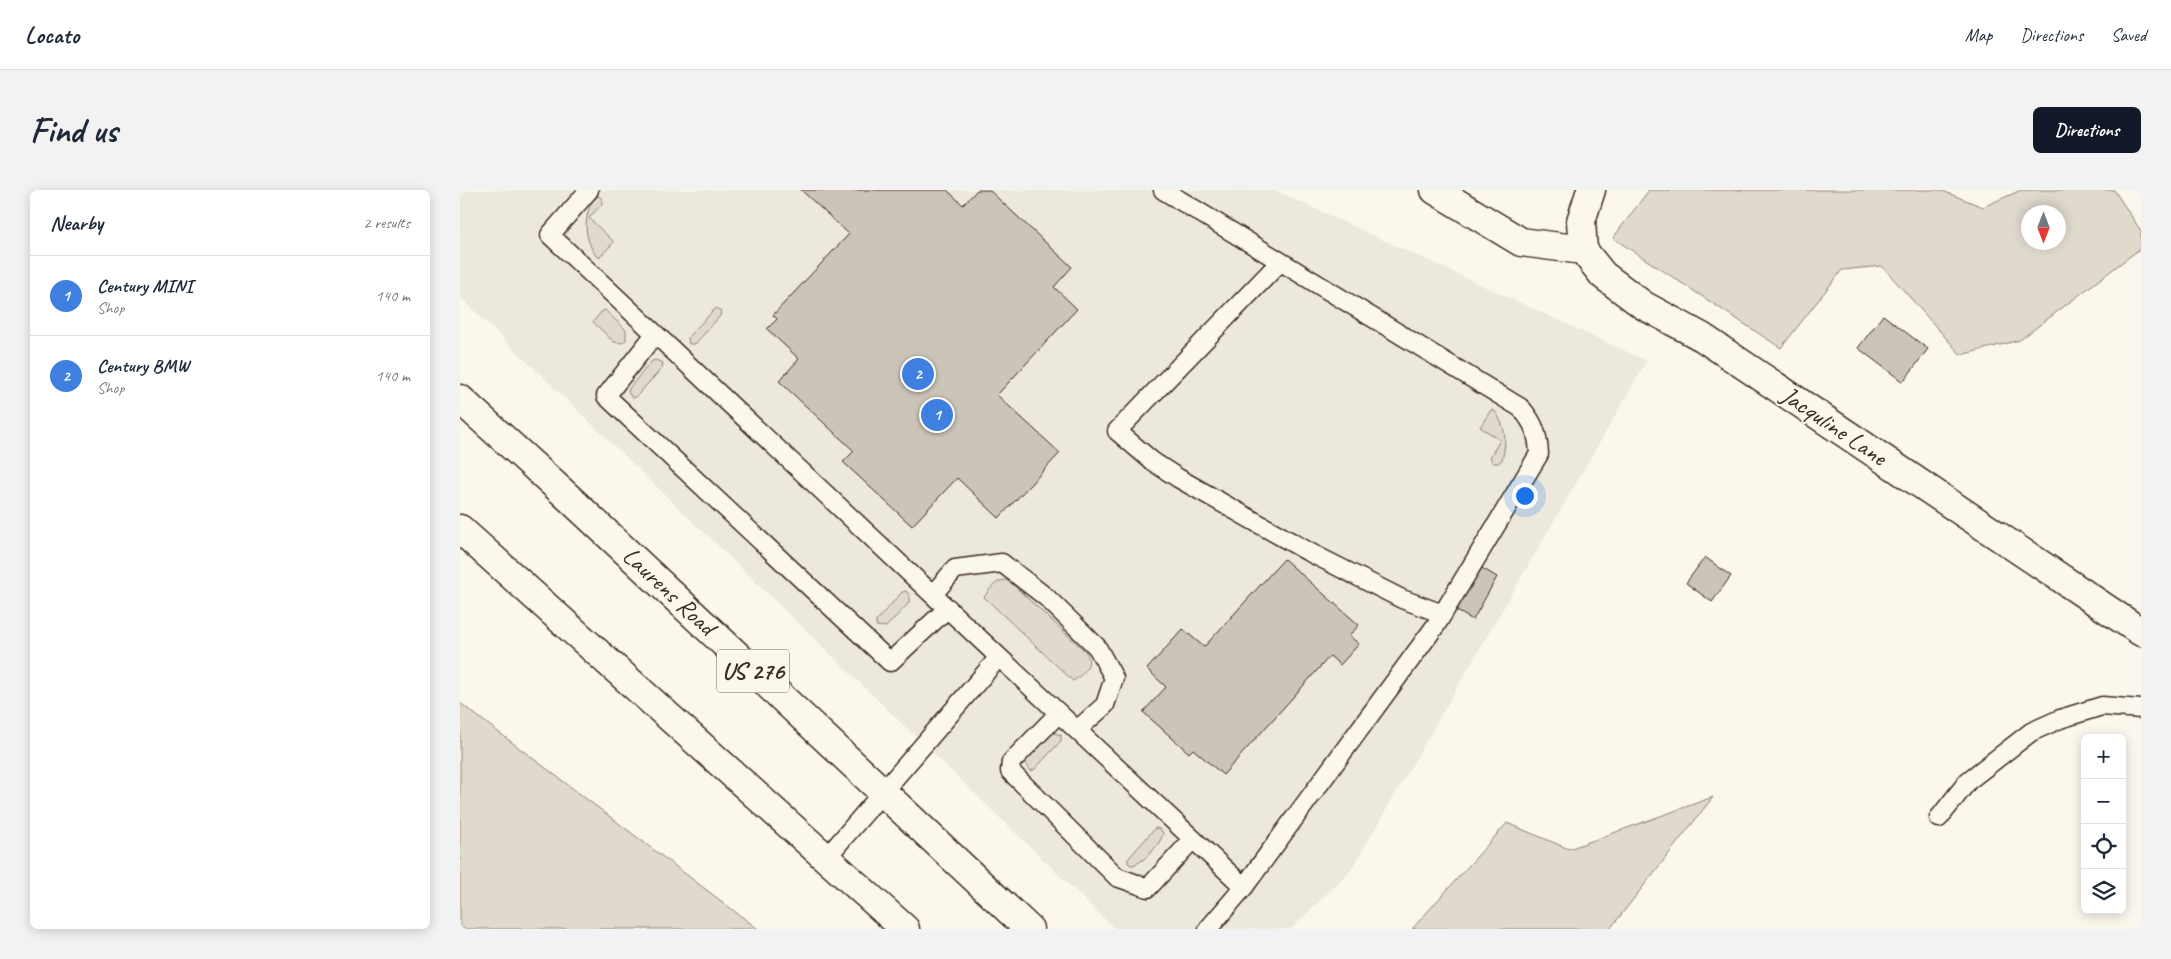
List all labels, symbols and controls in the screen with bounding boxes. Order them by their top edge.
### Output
text: Locato [25,20,79,50]
text: Map [1965,24,1992,46]
text: Directions [2020,24,2083,46]
text: Saved [2111,24,2146,46]
button: Directions [2033,107,2141,153]
text: Find us [30,108,117,153]
north arrow [2021,205,2066,250]
text: Nearby [50,210,103,236]
text: 2 results [363,213,410,233]
text: Century MINI [97,274,193,298]
text: 1 [62,286,70,306]
text: 140 m [376,286,410,306]
text: Shop [97,298,124,318]
text: Century BMW [97,354,189,378]
pin: 2 [902,355,934,393]
text: 2 [62,366,70,386]
text: 140 m [376,366,410,386]
text: Shop [97,378,124,398]
street label: Jacquline Lane [1774,379,1894,474]
pin: 1 [921,396,953,434]
your location [1512,483,1538,509]
street label: Laurens Road [616,540,725,645]
road number: US 276 [717,650,789,692]
map controls [2081,734,2126,914]
button: + [2081,734,2126,779]
button: − [2081,779,2126,824]
button: locate [2081,824,2126,869]
button: layers [2081,869,2126,914]

